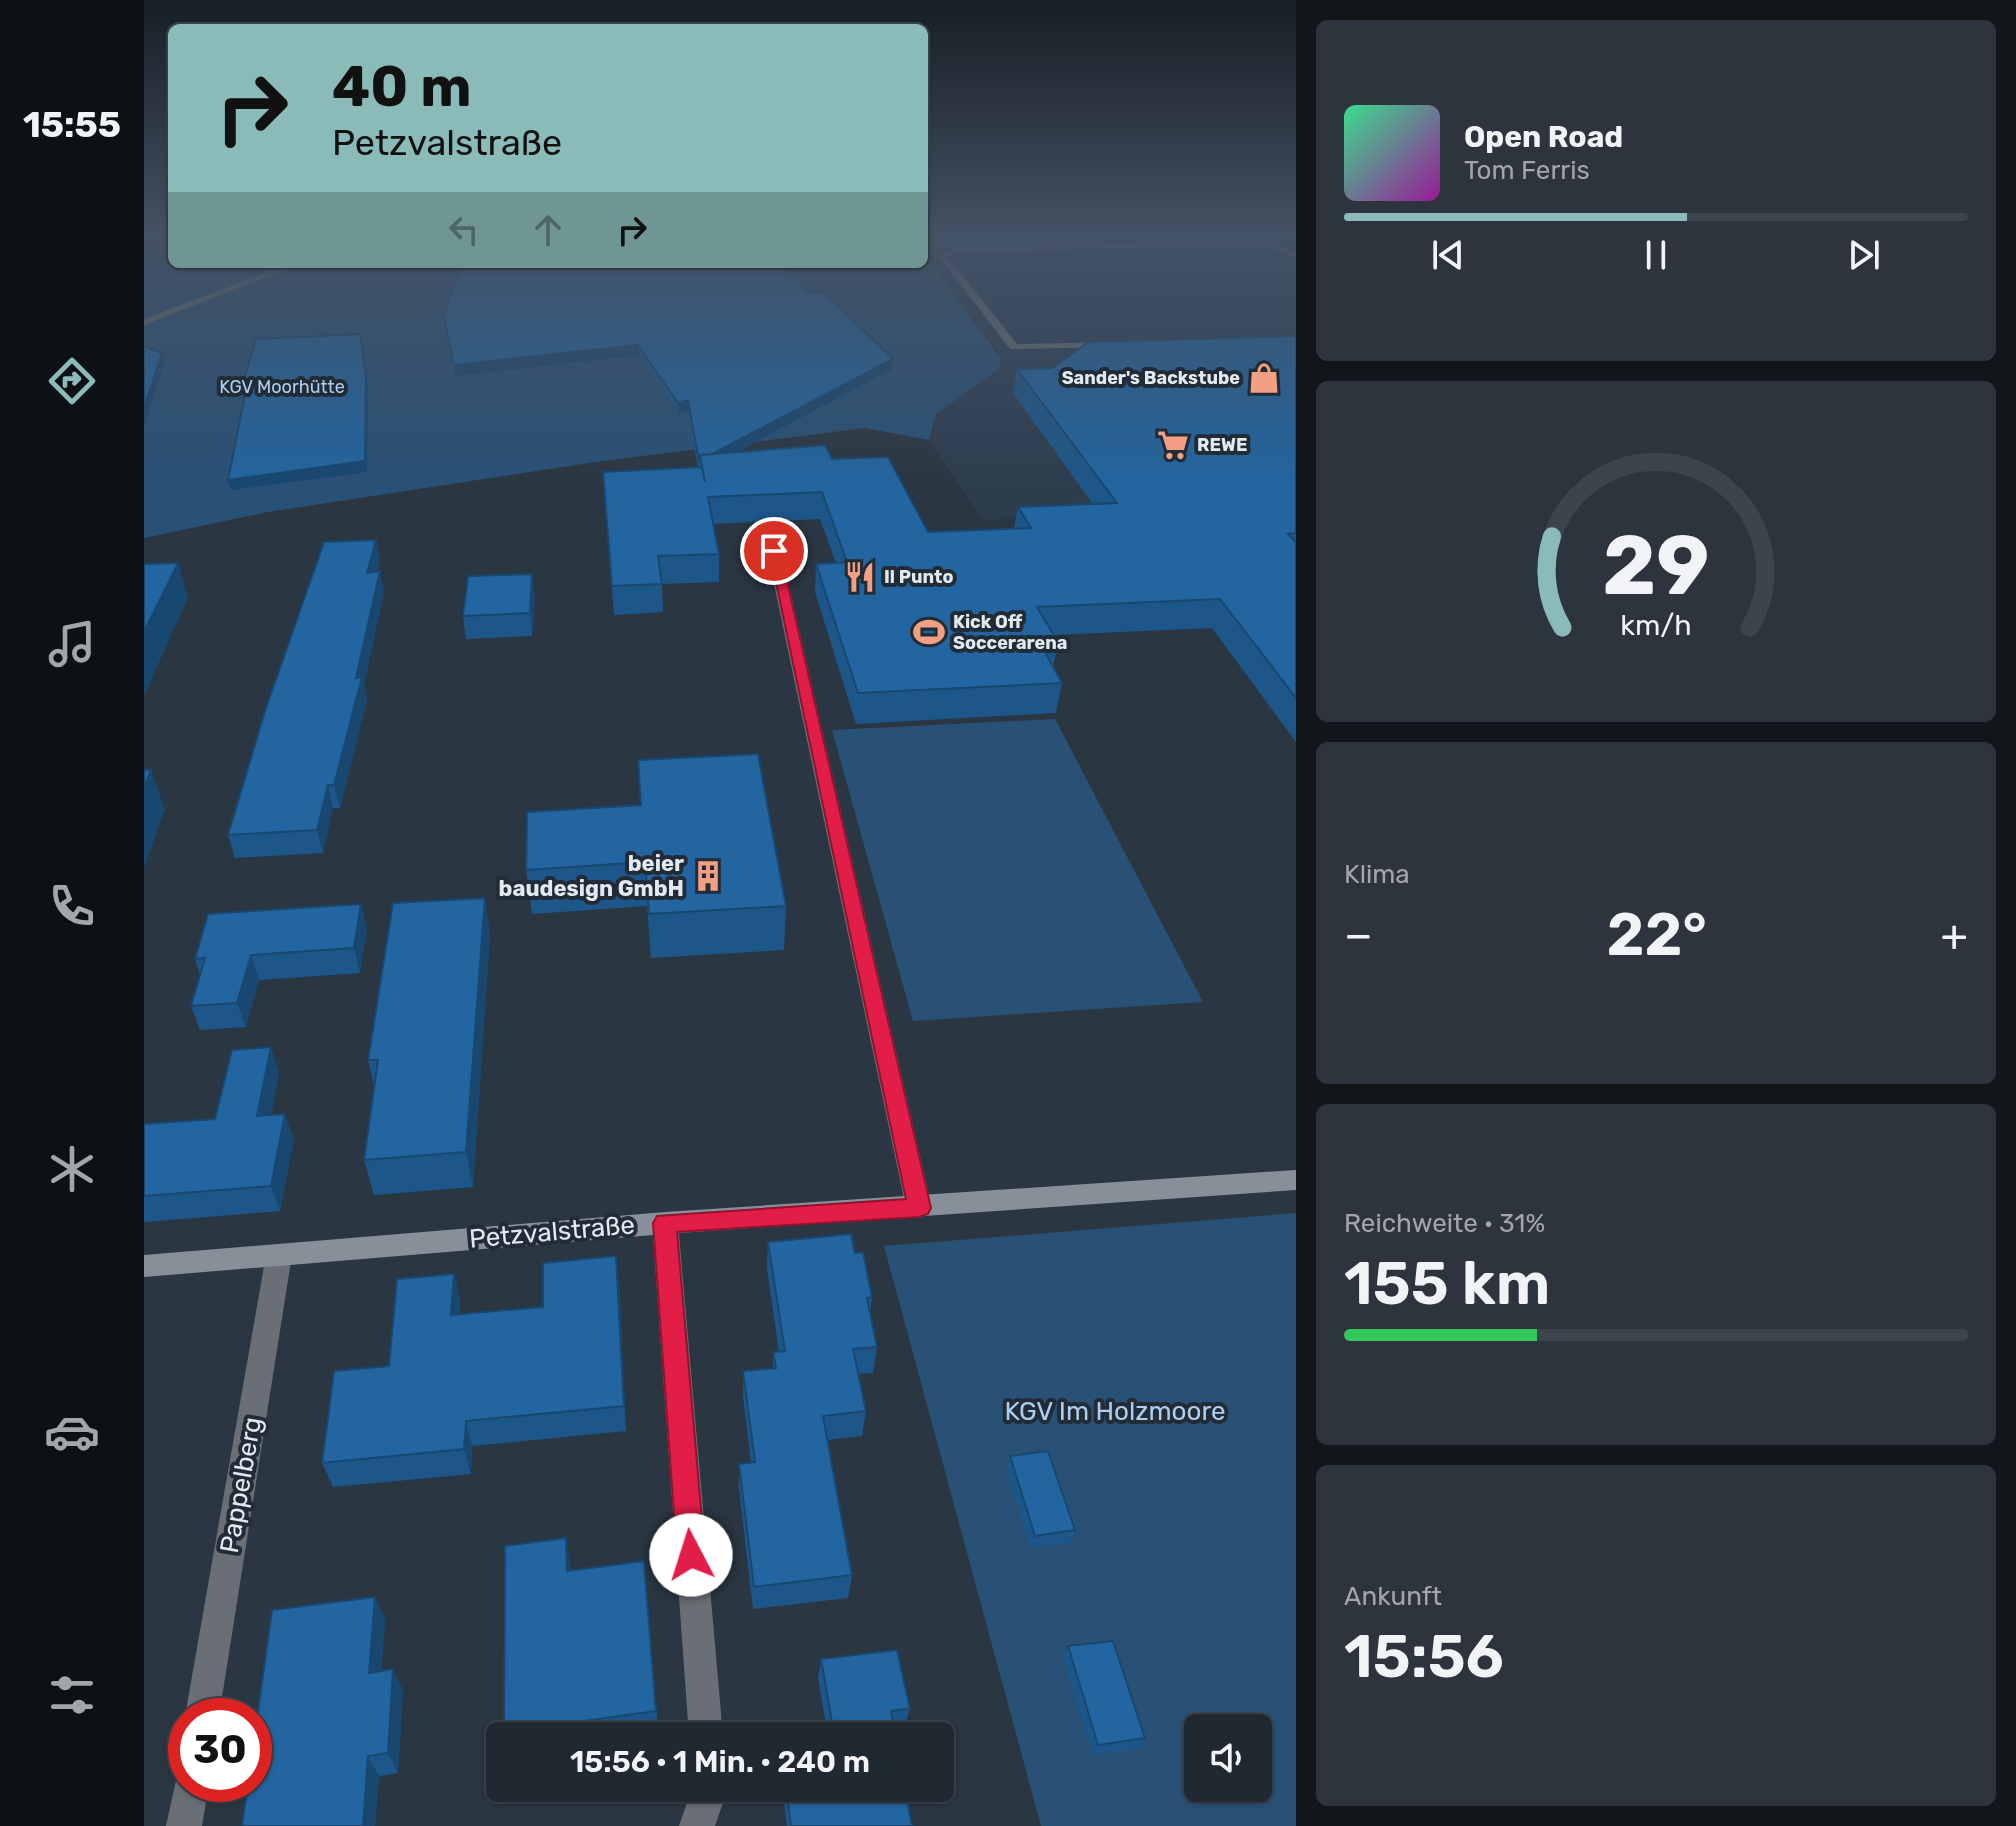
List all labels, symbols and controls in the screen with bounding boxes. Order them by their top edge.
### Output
text: 40 m [332,54,472,120]
icon: right [200,56,304,160]
text: 15:55 [23,103,121,146]
text: Open Road [1464,119,1623,155]
text: Petzvalstraße [332,121,562,164]
text: Tom Ferris [1464,155,1590,186]
icon: left [442,208,486,252]
icon: ahead [526,208,570,252]
icon: right [610,208,654,252]
icon: previous [1426,233,1470,277]
icon: pause [1634,233,1678,277]
icon: next [1842,233,1886,277]
icon: directions [44,353,100,409]
shop icon: Sander's Backstube [1247,361,1281,395]
place label: Sander's Backstube [1062,367,1240,389]
park label: KGV Moorhütte [219,376,345,398]
supermarket icon: REWE [1156,428,1190,462]
place label: REWE [1197,434,1247,456]
text: 29 [1602,515,1710,614]
pin [740,517,808,585]
icon: arrive [752,529,796,573]
restaurant icon: Il Punto [843,560,877,594]
place label: Il Punto [884,566,953,588]
text: km/h [1620,608,1692,642]
place label: Kick Off Soccerarena [953,611,1067,654]
sports icon: Kick Off Soccerarena [912,615,946,649]
icon: music [44,616,100,672]
place label: beier baudesign GmbH [499,850,684,902]
building icon: beier baudesign GmbH [691,859,725,893]
text: Klima [1344,859,1410,890]
icon: phone [44,878,100,934]
text: 22° [1606,899,1707,970]
text: − [1344,909,1373,961]
text: + [1941,909,1968,961]
icon: climate [44,1141,100,1197]
text: Reichweite · 31% [1344,1208,1545,1239]
street label: Petzvalstraße [468,1209,636,1255]
text: 155 km [1344,1248,1550,1319]
park label: KGV Im Holzmoore [1004,1396,1226,1427]
icon: car [44,1404,100,1460]
street label: Pappelberg [214,1414,268,1556]
position arrow [649,1513,733,1597]
text: Ankunft [1344,1581,1442,1612]
text: 15:56 [1344,1621,1504,1692]
icon: filters [44,1667,100,1723]
speed limit sign: 30 [168,1698,272,1802]
map controls [1184,1714,1272,1802]
button: sound [1184,1714,1272,1802]
text: 15:56 · 1 Min. · 240 m [570,1744,870,1780]

